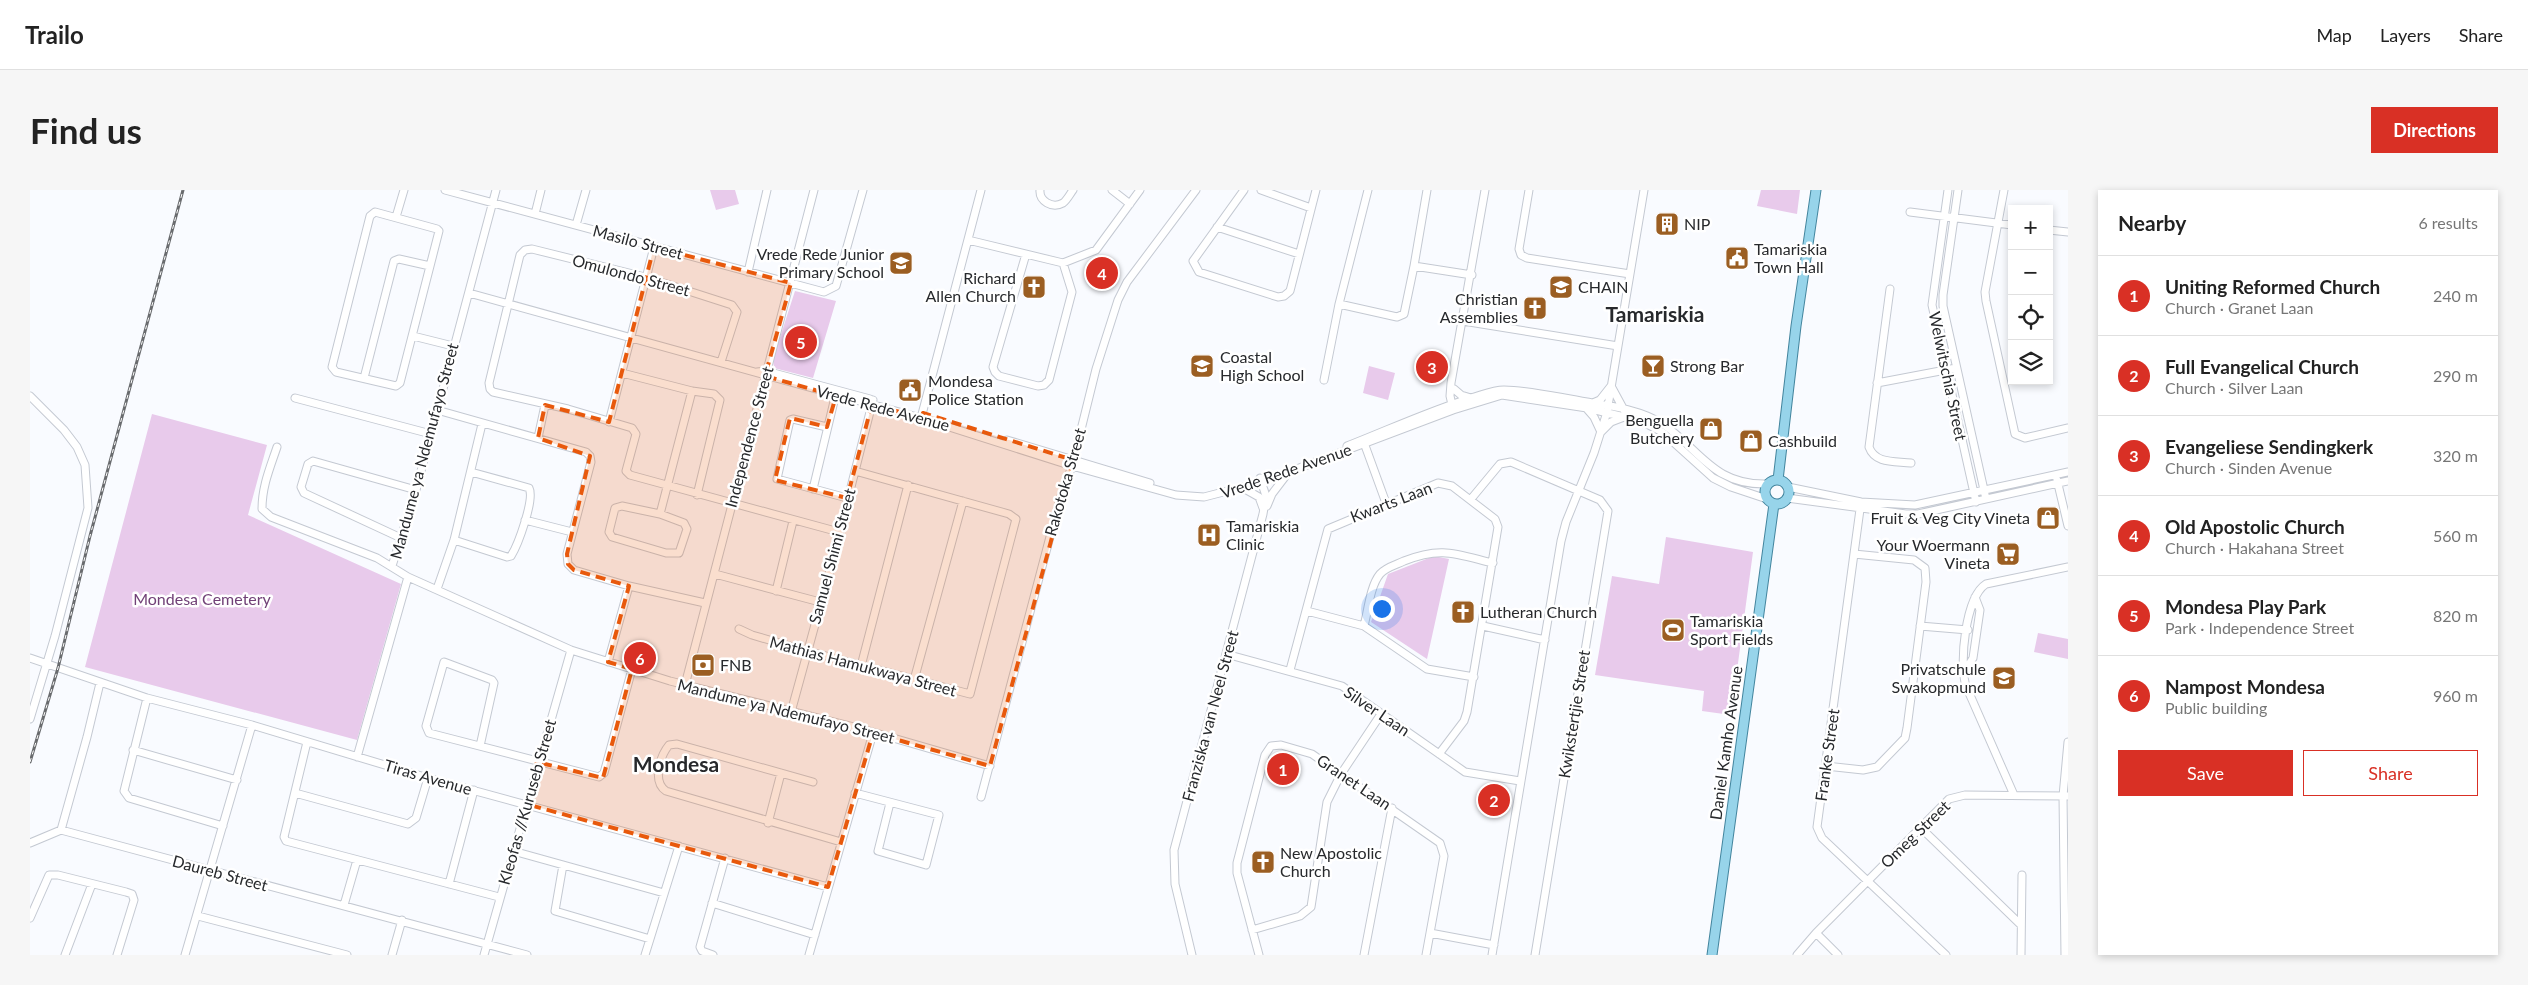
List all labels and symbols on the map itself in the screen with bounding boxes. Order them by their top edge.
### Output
building icon: NIP [1654,211,1680,237]
place label: NIP [1684,214,1711,233]
street label: Masilo Street [591,220,685,263]
place label: Tamariskia Town Hall [1754,239,1827,276]
place label: Vrede Rede Junior Primary School [757,244,884,281]
public building icon: Tamariskia Town Hall [1724,245,1750,271]
street label: Omulondo Street [570,250,692,299]
school or university icon: Vrede Rede Junior Primary School [888,250,914,276]
pin: 4 [1086,254,1118,292]
place label: Richard Allen Church [926,268,1016,305]
church icon: Richard Allen Church [1021,274,1047,300]
school or university icon: CHAIN [1548,274,1574,300]
place label: CHAIN [1578,277,1628,296]
place label: Christian Assemblies [1440,289,1518,326]
church icon: Christian Assemblies [1522,295,1548,321]
district label: Tamariskia [1606,301,1704,326]
street label: Welwitschia Street [1926,310,1972,442]
pin: 5 [785,323,817,361]
street label: Mandume ya Ndemufayo Street [385,340,462,561]
place label: Coastal High School [1220,347,1304,384]
pin: 3 [1416,348,1448,386]
school or university icon: Coastal High School [1189,353,1215,379]
bar icon: Strong Bar [1640,353,1666,379]
place label: Strong Bar [1670,356,1744,375]
street label: Independence Street [721,364,777,510]
place label: Mondesa Police Station [928,371,1024,408]
public building icon: Mondesa Police Station [897,377,923,403]
street label: Vrede Rede Avenue [814,381,952,434]
place label: Benguella Butchery [1625,410,1695,447]
shop icon: Benguella Butchery [1698,416,1724,442]
street label: Rakotoka Street [1040,425,1089,538]
shop icon: Cashbuild [1738,428,1764,454]
place label: Cashbuild [1768,431,1837,450]
street label: Vrede Rede Avenue [1218,439,1354,502]
street label: Kwarts Laan [1347,477,1434,526]
street label: Samuel Shimi Street [804,486,859,626]
shop icon: Fruit & Veg City Vineta [2035,505,2061,531]
place label: Fruit & Veg City Vineta [1870,508,2030,527]
place label: Tamariskia Clinic [1226,516,1299,553]
hospital icon: Tamariskia Clinic [1196,522,1222,548]
place label: Your Woermann Vineta [1876,535,1990,572]
supermarket icon: Your Woermann Vineta [1995,541,2021,567]
park label: Mondesa Cemetery [133,589,272,608]
your location [1369,596,1395,622]
church icon: Lutheran Church [1450,599,1476,625]
place label: Lutheran Church [1480,602,1597,621]
place label: Tamariskia Sport Fields [1690,611,1773,648]
sports icon: Tamariskia Sport Fields [1660,617,1686,643]
street label: Franziska van Neel Street [1177,628,1242,804]
street label: Mathias Hamukwaya Street [768,631,959,700]
pin: 6 [624,639,656,677]
street label: Kwikstertjie Street [1554,648,1593,779]
bank icon: FNB [690,652,716,678]
place label: FNB [720,655,752,674]
place label: Privatschule Swakopmund [1891,659,1986,696]
street label: Daniel Kamho Avenue [1705,665,1746,821]
school or university icon: Privatschule Swakopmund [1991,665,2017,691]
street label: Mandume ya Ndemufayo Street [676,674,897,747]
street label: Silver Laan [1341,682,1414,740]
street label: Franke Street [1811,707,1842,802]
street label: Kleofas //Kuruseb Street [494,717,559,887]
pin: 1 [1267,750,1299,788]
street label: Granet Laan [1314,750,1395,813]
district label: Mondesa [633,751,719,776]
street label: Tiras Avenue [382,755,474,798]
pin: 2 [1478,781,1510,819]
street label: Omeg Street [1876,796,1953,871]
place label: New Apostolic Church [1280,843,1382,880]
church icon: New Apostolic Church [1250,849,1276,875]
street label: Daureb Street [170,851,270,894]

